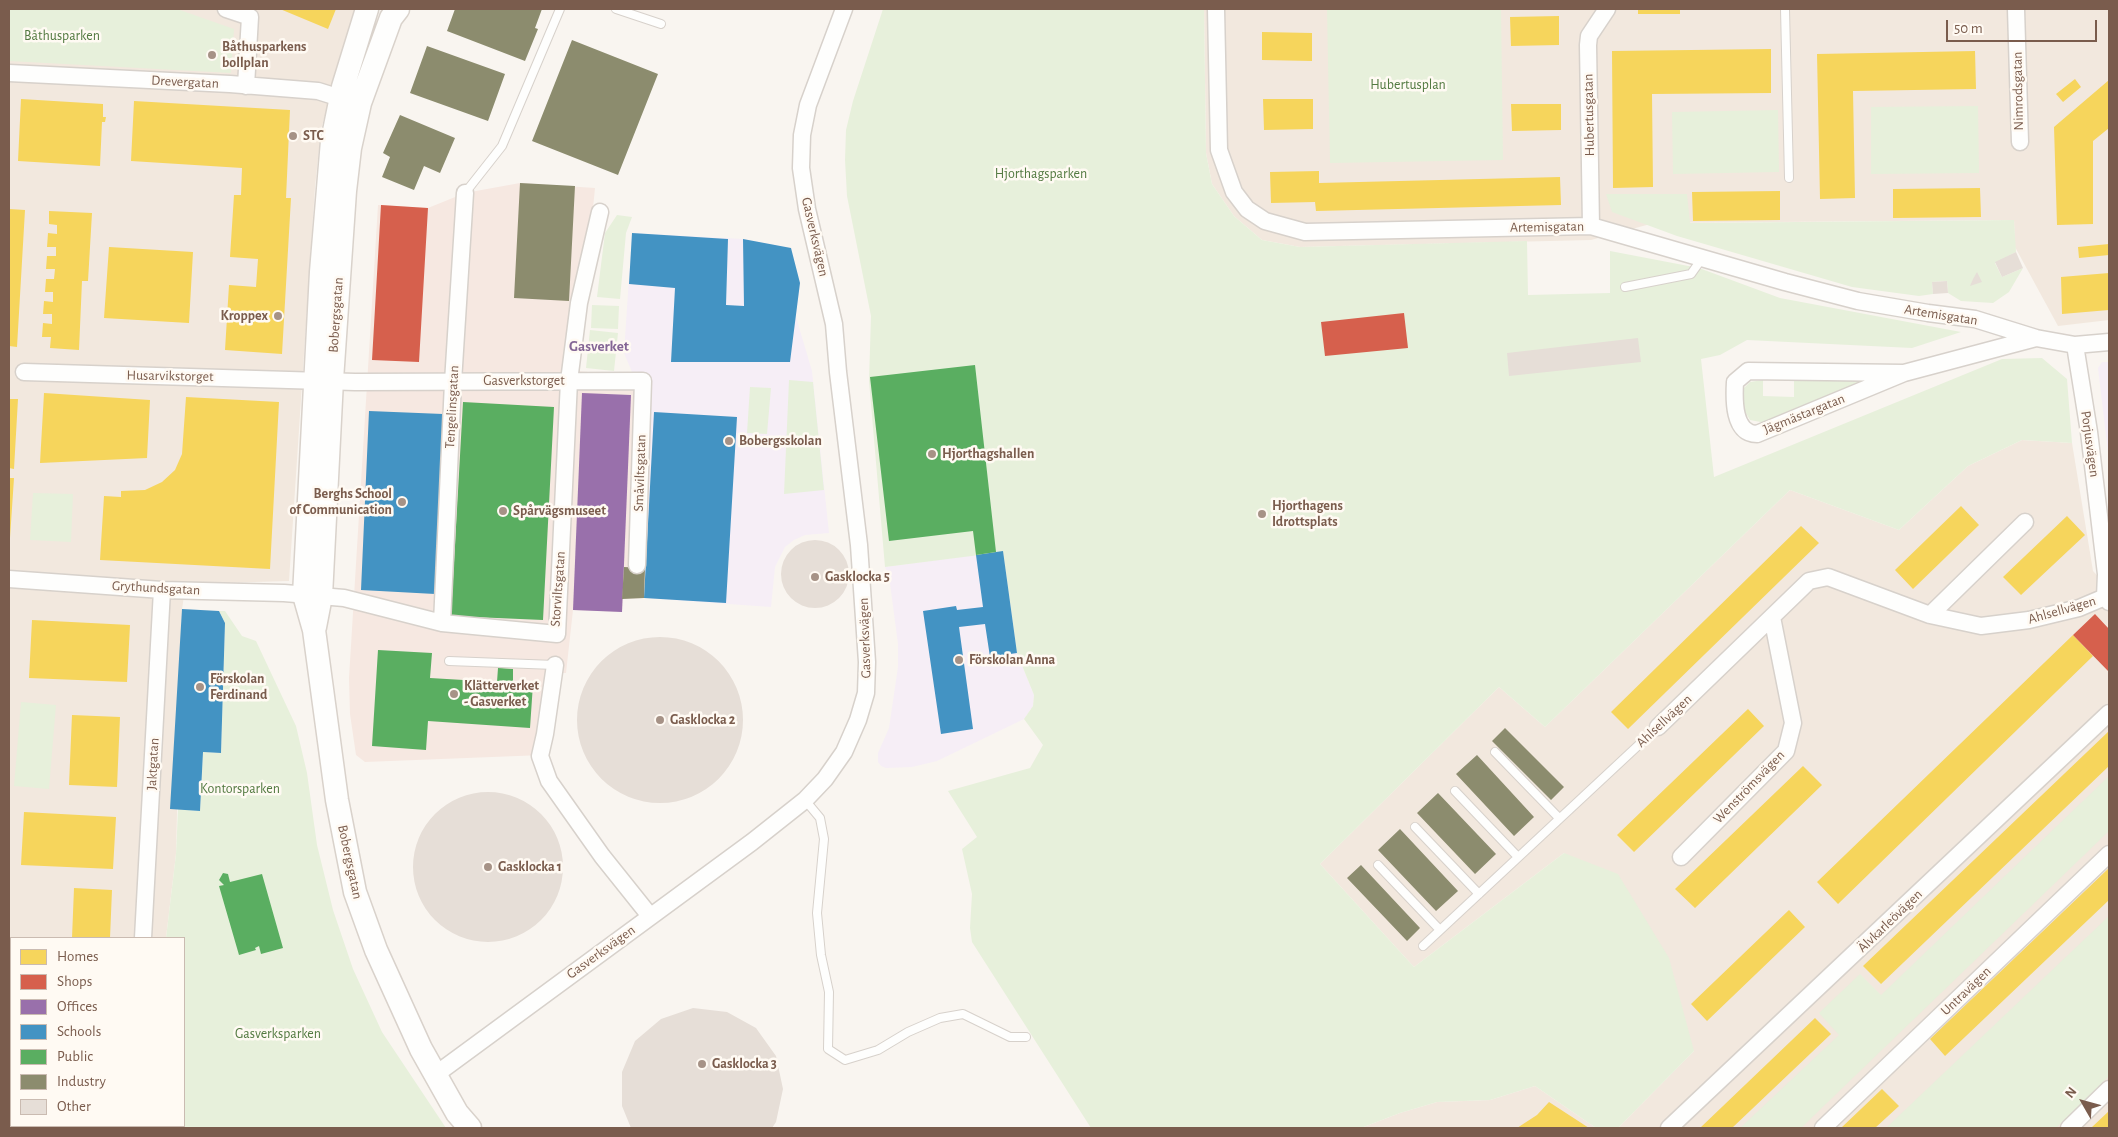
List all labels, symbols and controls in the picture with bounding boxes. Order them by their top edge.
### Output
scale bar [1948,10,2099,42]
text: 50 m [1954,21,1983,36]
park label: Båthusparken [24,28,100,44]
place label: Båthusparkens bollplan [222,39,306,72]
marker: Båthusparkens bollplan [206,49,218,61]
street label: Nimrodsgatan [2009,51,2027,131]
street label: Drevergatan [151,72,219,92]
street label: Hubertusgatan [1580,74,1598,156]
park label: Hubertusplan [1370,77,1446,93]
place label: STC [303,128,324,144]
marker: STC [287,130,299,142]
park label: Hjorthagsparken [995,166,1087,182]
street label: Gasverksvägen [798,196,832,278]
street label: Artemisgatan [1510,218,1584,236]
street label: Bobergsgatan [325,277,347,353]
street label: Artemisgatan [1903,301,1979,329]
place label: Kroppex [221,308,268,324]
marker: Kroppex [272,310,284,322]
district label: Gasverket [569,337,629,355]
street label: Tengelinsgatan [441,365,463,449]
street label: Husarvikstorget [126,367,214,385]
street label: Gasverkstorget [483,373,565,389]
street label: Jägmästargatan [1761,390,1847,438]
street label: Porjusvägen [2077,410,2103,478]
place label: Bobergsskolan [739,433,822,449]
street label: Småviltsgatan [630,434,650,512]
marker: Bobergsskolan [723,435,735,447]
place label: Hjorthagshallen [942,446,1034,462]
marker: Hjorthagshallen [926,448,938,460]
place label: Berghs School of Communication [289,486,392,518]
marker: Berghs School of Communication [396,496,408,508]
place label: Hjorthagens Idrottsplats [1272,498,1343,530]
place label: Spårvägsmuseet [513,503,606,519]
marker: Spårvägsmuseet [497,505,509,517]
marker: Hjorthagens Idrottsplats [1256,508,1268,520]
street label: Storviltsgatan [547,551,569,627]
place label: Gasklocka 5 [825,569,890,585]
marker: Gasklocka 5 [809,571,821,583]
street label: Grythundsgatan [111,577,201,599]
street label: Ahlsellvägen [2026,592,2098,628]
street label: Gasverksvägen [855,597,875,679]
place label: Förskolan Anna [969,652,1055,668]
marker: Förskolan Anna [953,654,965,666]
place label: Förskolan Ferdinand [210,671,267,704]
place label: Klätterverket - Gasverket [464,678,539,710]
marker: Förskolan Ferdinand [194,681,206,693]
marker: Klätterverket - Gasverket [448,688,460,700]
street label: Ahlsellvägen [1633,691,1695,751]
place label: Gasklocka 2 [670,712,735,728]
marker: Gasklocka 2 [654,714,666,726]
street label: Jaktgatan [143,737,163,791]
street label: Wenströmsvägen [1710,747,1788,827]
park label: Kontorsparken [200,781,280,797]
street label: Bobergsgatan [334,823,366,901]
place label: Gasklocka 1 [498,859,562,875]
marker: Gasklocka 1 [482,861,494,873]
street label: Älvkarleövägen [1854,886,1926,956]
street label: Gasverksvägen [563,921,639,983]
legend [10,937,185,1127]
text: Homes [57,949,99,964]
street label: Untravägen [1937,963,1995,1019]
text: Shops [57,974,92,989]
text: Offices [57,999,98,1014]
text: Schools [57,1024,101,1039]
park label: Gasverksparken [235,1026,321,1042]
text: Public [57,1049,93,1064]
place label: Gasklocka 3 [712,1056,777,1072]
marker: Gasklocka 3 [696,1058,708,1070]
text: Industry [57,1074,106,1089]
north arrow [2058,1077,2108,1127]
text: N [2063,1085,2080,1101]
text: Other [57,1099,91,1114]

